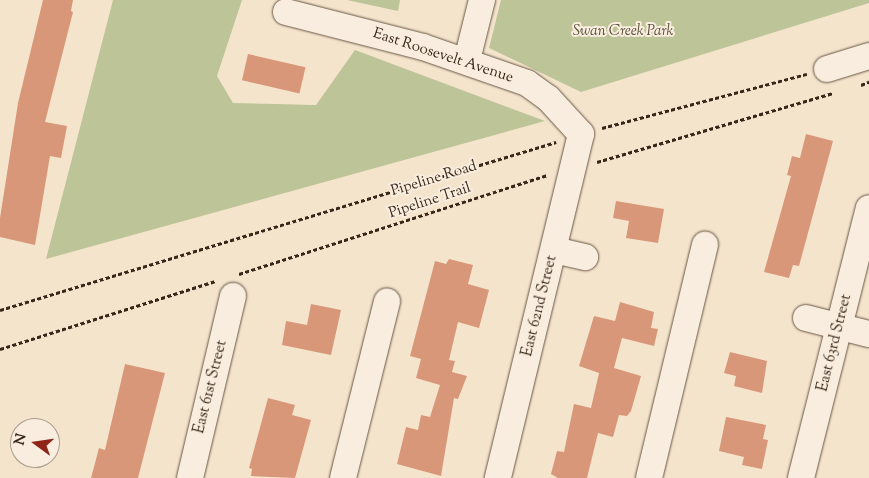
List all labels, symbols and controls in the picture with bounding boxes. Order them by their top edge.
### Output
park label: Swan Creek Park [573,23,673,41]
street label: East Roosevelt Avenue [371,25,515,87]
street label: Pipeline Road [389,157,479,201]
street label: Pipeline Trail [387,179,473,223]
street label: East 62nd Street [519,254,561,358]
street label: East 63rd Street [814,293,856,393]
street label: East 61st Street [191,338,231,436]
north arrow [10,418,60,468]
text: N [10,432,32,447]

